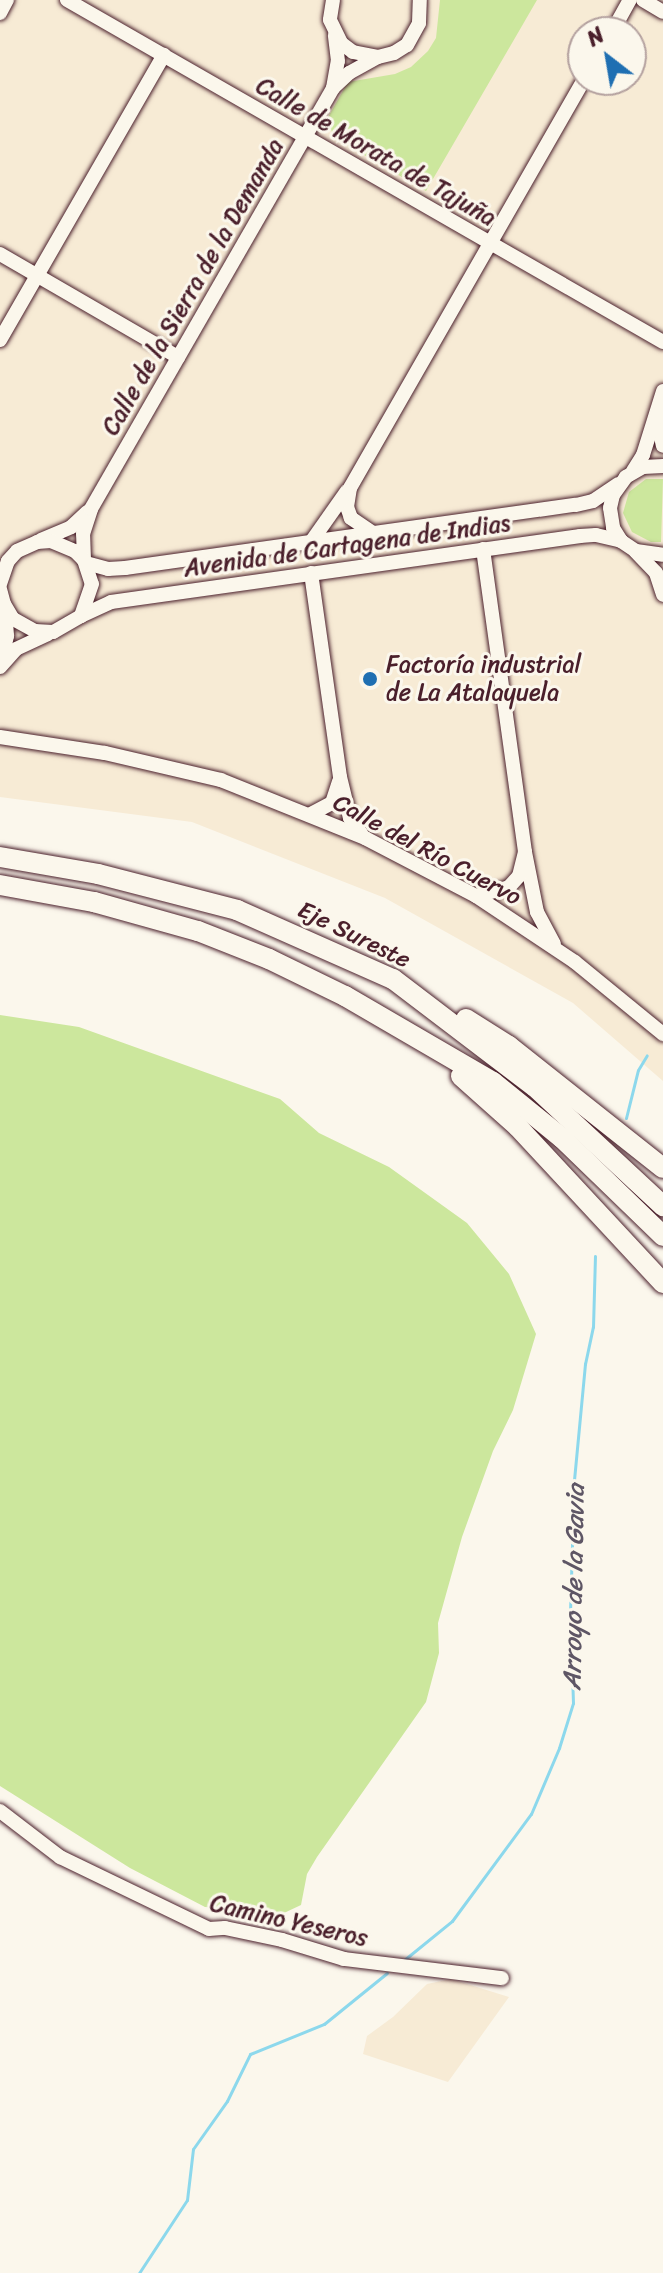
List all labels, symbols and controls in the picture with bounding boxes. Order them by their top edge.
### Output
north arrow [567,16,647,96]
text: N [579,16,612,57]
street label: Calle de Morata de Tajuña [251,71,501,233]
street label: Calle de la Sierra de la Demanda [96,133,290,441]
street label: Avenida de Cartagena de Indias [182,509,512,583]
place label: Factoría industrial de La Atalayuela [386,651,581,707]
marker: Factoría industrial de La Atalayuela [361,670,379,688]
street label: Calle del Río Cuervo [328,788,526,912]
street label: Eje Sureste [293,895,415,975]
water label: Arroyo de la Gavia [557,1483,591,1691]
street label: Camino Yeseros [207,1889,371,1953]

